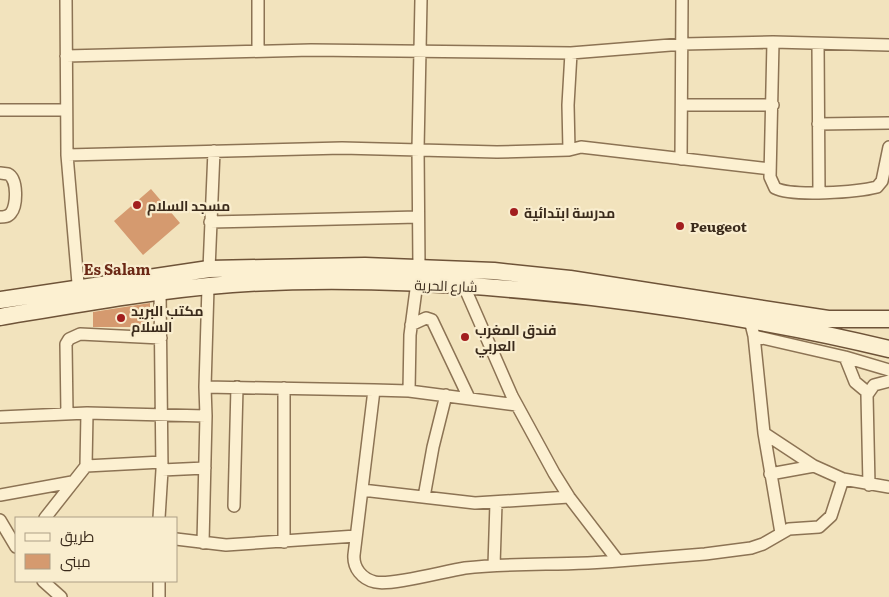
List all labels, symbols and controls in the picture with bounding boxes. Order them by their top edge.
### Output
place label: مسجد السلام [147,195,230,216]
marker: مسجد السلام [131,199,143,211]
place label: مدرسة ابتدائية [524,202,615,222]
marker: مدرسة ابتدائية [508,206,520,218]
place label: Peugeot [690,216,748,236]
marker: Peugeot [674,220,686,232]
district label: Es Salam [83,257,151,280]
street label: شارع الحرية [414,274,478,296]
place label: مكتب البريد السلام [131,300,203,337]
marker: مكتب البريد السلام [115,312,127,324]
place label: فندق المغرب العربي [475,319,557,358]
marker: فندق المغرب العربي [459,331,471,343]
legend [15,517,178,582]
text: طريق [60,524,94,547]
text: مبنى [60,549,91,572]

